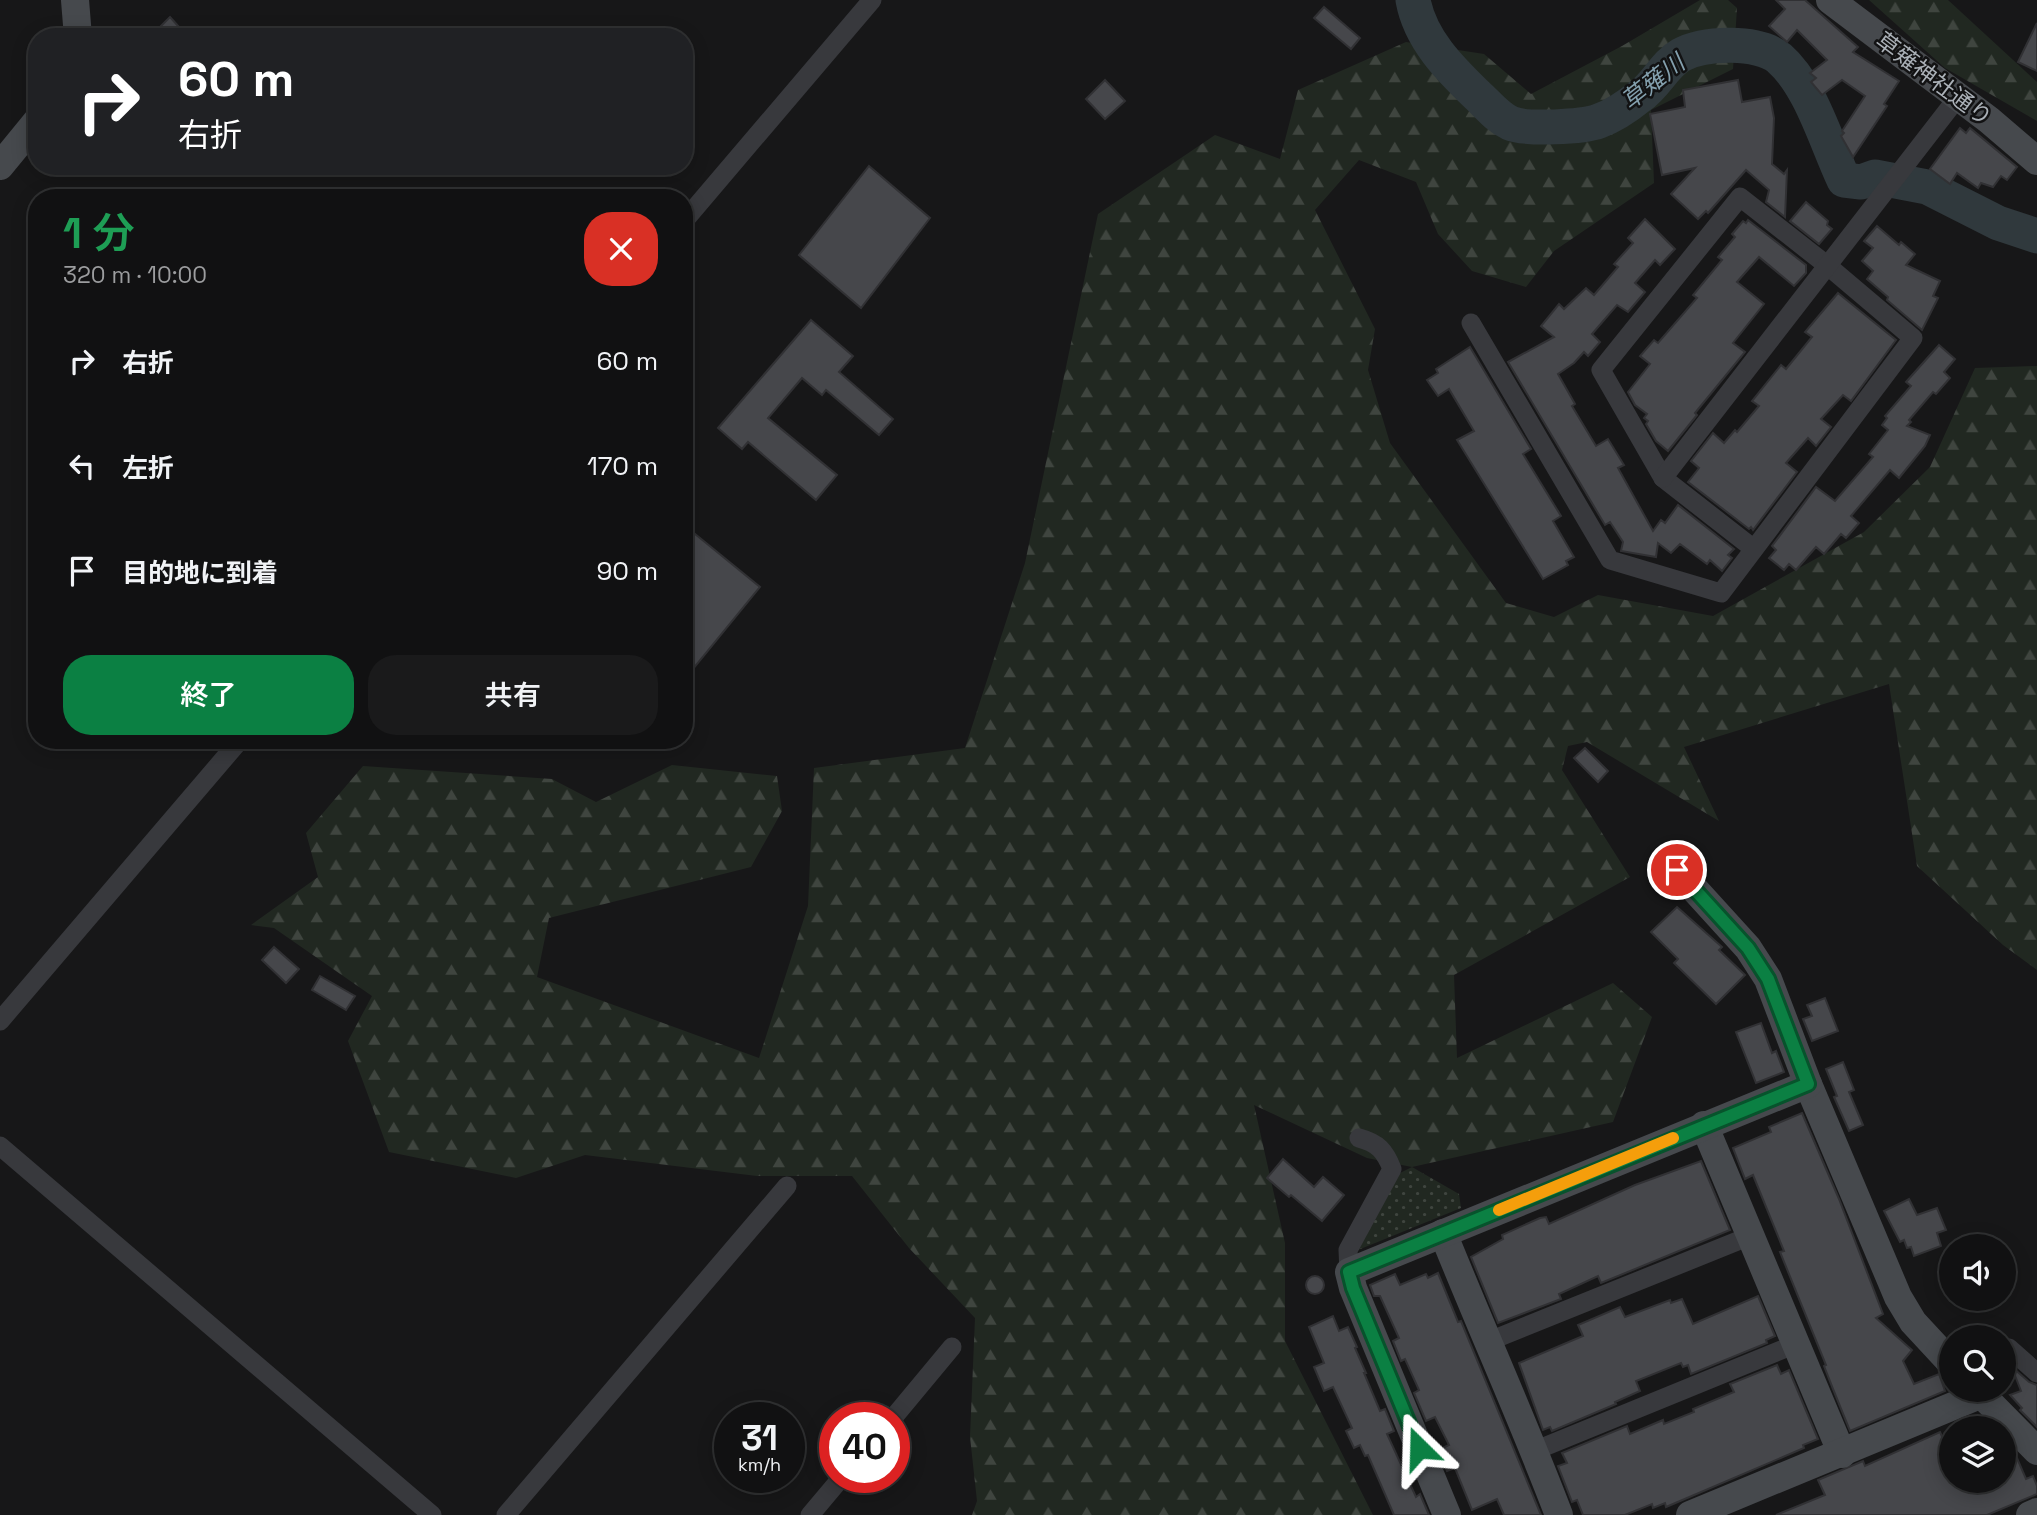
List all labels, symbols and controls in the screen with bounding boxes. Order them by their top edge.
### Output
street label: 草薙神社通り [1870,25,1998,133]
water label: 草薙川 [1615,45,1693,116]
text: 60 m [178,48,294,110]
icon: right [63,56,154,147]
text: 右折 [178,115,242,155]
text: 1 分 [63,207,135,260]
button: close [584,212,658,286]
text: 320 m · 10:00 [63,260,207,290]
icon: right [63,342,101,380]
text: 60 m [596,344,658,378]
text: 右折 [122,346,174,380]
icon: left [63,447,101,485]
text: 170 m [587,449,658,483]
text: 左折 [122,451,174,485]
icon: arrive [63,552,101,590]
text: 90 m [596,554,658,588]
text: 目的地に到着 [122,556,278,590]
button: 終了 [63,655,354,735]
button: 共有 [368,655,658,735]
pin [1647,840,1707,900]
icon: arrive [1658,851,1696,889]
map controls [1939,1234,2016,1493]
button: sound [1939,1234,2016,1311]
button: search [1939,1325,2016,1402]
speed limit sign: 40 [819,1402,910,1493]
position arrow [1382,1411,1456,1485]
text: 31 [741,1416,778,1460]
button: layers [1939,1416,2016,1493]
text: km/h [738,1453,781,1476]

